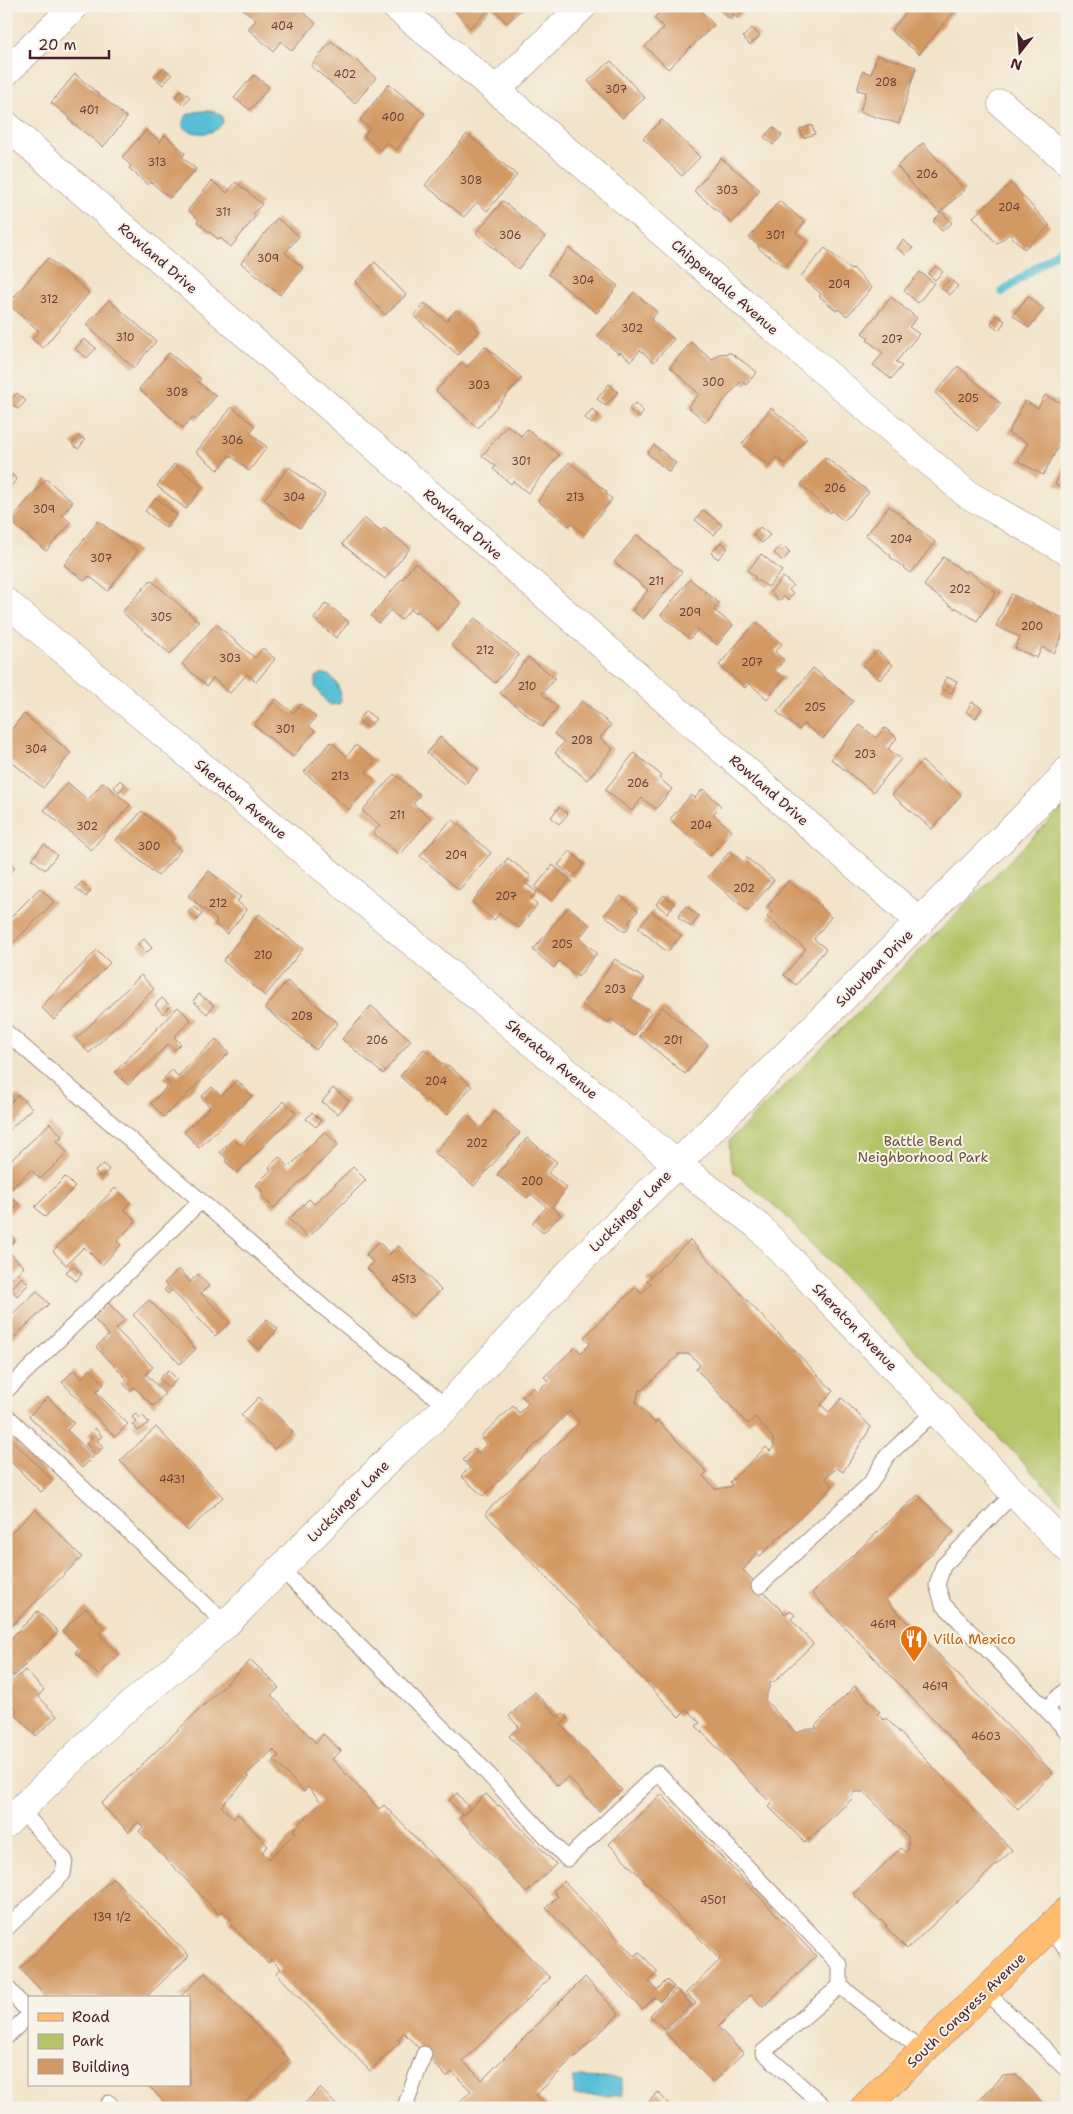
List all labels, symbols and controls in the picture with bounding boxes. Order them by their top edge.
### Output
house number: 404 [271,19,294,34]
scale bar [30,28,109,60]
north arrow [996,28,1046,78]
text: 20 m [38,35,77,55]
text: N [1008,54,1024,75]
house number: 402 [334,67,356,82]
house number: 208 [875,75,897,90]
house number: 307 [605,82,627,97]
house number: 401 [79,103,99,118]
house number: 400 [382,110,404,125]
house number: 313 [148,155,166,170]
house number: 206 [916,167,938,182]
house number: 308 [460,173,482,188]
house number: 303 [716,183,738,198]
house number: 204 [998,200,1021,215]
house number: 311 [215,205,231,220]
street label: Rowland Drive [115,219,201,297]
house number: 306 [499,228,521,243]
house number: 301 [765,228,785,243]
street label: Chippendale Avenue [668,235,783,339]
house number: 309 [257,251,279,266]
house number: 304 [572,273,595,288]
house number: 209 [828,277,850,292]
house number: 312 [40,292,58,307]
house number: 302 [621,321,643,336]
house number: 310 [115,330,135,345]
house number: 207 [881,332,903,347]
house number: 300 [702,375,724,390]
house number: 303 [468,378,490,393]
house number: 308 [166,385,188,400]
house number: 205 [957,391,979,406]
house number: 306 [221,433,243,448]
house number: 301 [511,454,531,469]
house number: 206 [824,481,846,496]
street label: Rowland Drive [420,485,506,563]
house number: 304 [283,490,306,505]
house number: 213 [566,490,584,505]
house number: 309 [33,502,55,517]
house number: 204 [890,532,913,547]
house number: 307 [90,551,112,566]
house number: 211 [648,574,664,589]
house number: 202 [949,582,971,597]
house number: 209 [679,605,701,620]
house number: 305 [150,610,172,625]
house number: 200 [1021,619,1043,634]
house number: 212 [476,643,494,658]
house number: 303 [219,651,241,666]
house number: 207 [741,655,763,670]
house number: 210 [517,679,537,694]
house number: 205 [804,700,826,715]
house number: 301 [275,722,295,737]
house number: 208 [571,733,593,748]
house number: 304 [25,742,48,757]
house number: 203 [854,747,876,762]
street label: Rowland Drive [726,751,812,829]
street label: Sheraton Avenue [191,755,291,843]
house number: 213 [331,769,349,784]
house number: 206 [627,776,649,791]
house number: 211 [389,808,405,823]
house number: 204 [690,818,713,833]
house number: 302 [76,819,98,834]
house number: 300 [138,839,160,854]
house number: 209 [445,848,467,863]
house number: 202 [733,881,755,896]
house number: 207 [495,889,517,904]
house number: 212 [209,896,227,911]
street label: Suburban Drive [831,925,917,1011]
house number: 205 [551,937,573,952]
house number: 210 [253,948,273,963]
house number: 203 [604,982,626,997]
house number: 208 [291,1009,313,1024]
street label: Sheraton Avenue [502,1015,602,1103]
house number: 206 [366,1033,388,1048]
house number: 201 [663,1033,683,1048]
house number: 204 [425,1074,448,1089]
park label: Battle Bend Neighborhood Park [857,1132,989,1166]
house number: 202 [466,1136,488,1151]
street label: Lucksinger Lane [585,1166,675,1256]
house number: 200 [521,1174,543,1189]
house number: 4513 [391,1272,417,1287]
street label: Sheraton Avenue [809,1279,901,1375]
street label: Lucksinger Lane [303,1456,393,1546]
house number: 4431 [159,1472,185,1487]
house number: 4619 [870,1617,896,1632]
restaurant icon: Villa Mexico [899,1624,929,1663]
place label: Villa Mexico [933,1630,1016,1648]
house number: 4619 [922,1679,948,1694]
house number: 4603 [971,1729,1001,1744]
house number: 4501 [700,1893,726,1908]
house number: 139 1/2 [93,1910,131,1925]
street label: South Congress Avenue [903,1948,1029,2071]
legend [28,1996,190,2086]
text: Road [72,2007,110,2027]
text: Park [72,2031,104,2051]
text: Building [72,2057,129,2077]

